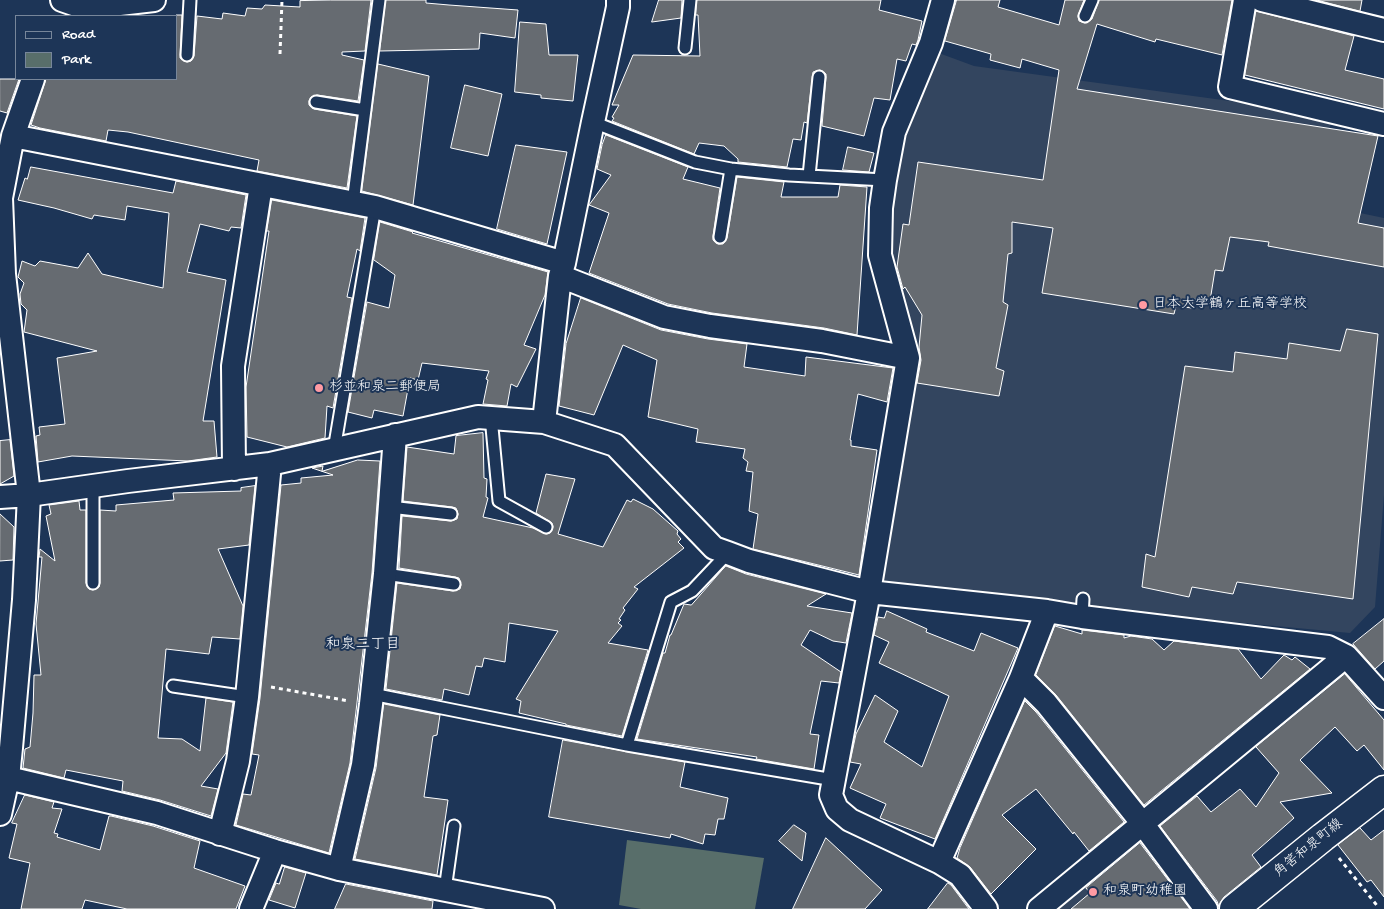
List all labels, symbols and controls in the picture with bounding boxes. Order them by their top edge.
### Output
legend [15,15,178,80]
text: Road [62,26,95,44]
text: Park [62,51,91,69]
place label: 日本大学鶴ヶ丘高等学校 [1153,297,1307,313]
marker: 日本大学鶴ヶ丘高等学校 [1137,299,1149,311]
place label: 杉並和泉二郵便局 [329,380,441,396]
marker: 杉並和泉二郵便局 [313,382,325,394]
district label: 和泉二丁目 [326,637,400,655]
street label: 角筈和泉町線 [1271,816,1347,882]
place label: 和泉町幼稚園 [1103,884,1187,900]
marker: 和泉町幼稚園 [1087,886,1099,898]

